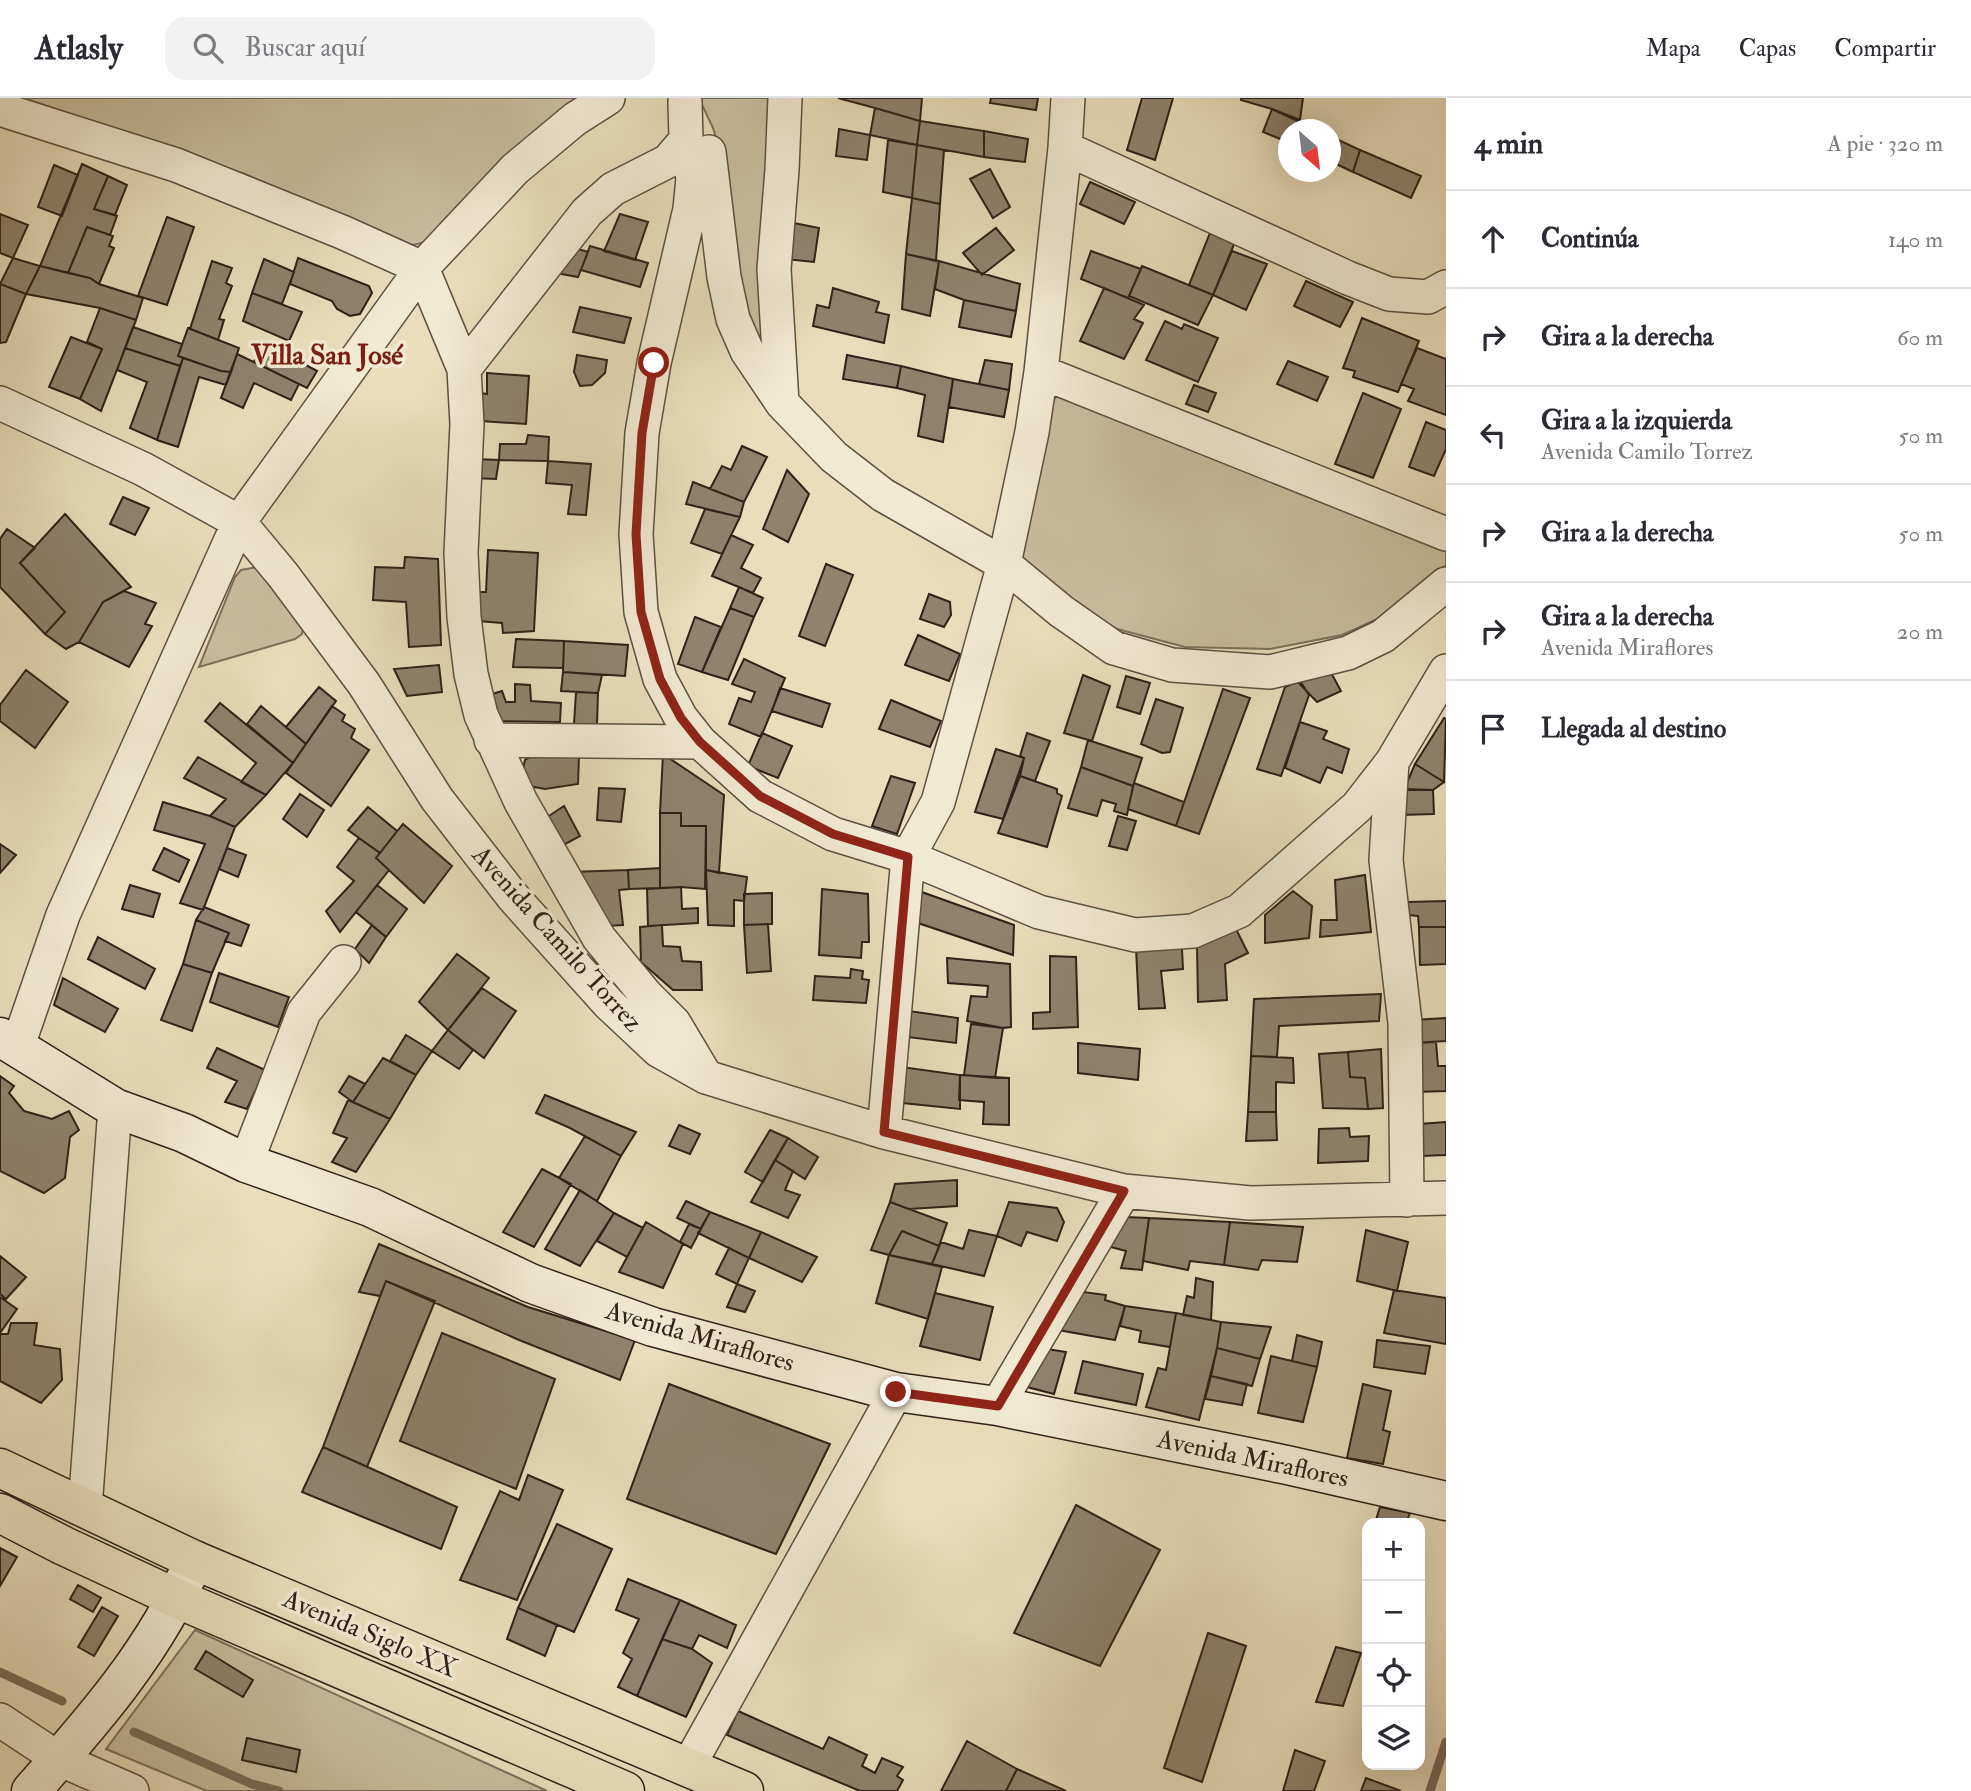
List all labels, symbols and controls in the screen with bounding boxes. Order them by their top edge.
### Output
search box [165,17,655,80]
text: Atlasly [35,28,123,69]
icon: search [189,29,227,67]
text: Buscar aquí [245,32,365,64]
text: Mapa [1646,33,1701,64]
text: Capas [1739,33,1796,64]
text: Compartir [1834,33,1936,64]
north arrow [1278,119,1341,182]
text: 4 min [1474,125,1543,162]
text: A pie · 320 m [1827,129,1943,158]
icon: ahead [1474,220,1512,258]
text: Continúa [1541,223,1639,255]
text: 140 m [1888,225,1943,254]
icon: right [1474,318,1512,356]
text: Gira a la derecha [1541,321,1714,353]
text: 60 m [1897,323,1943,352]
district label: Villa San José [250,338,404,373]
route start [638,347,669,378]
text: Gira a la izquierda [1541,405,1732,437]
icon: left [1474,416,1512,454]
text: 50 m [1899,421,1943,450]
text: Avenida Camilo Torrez [1541,437,1753,466]
icon: right [1474,514,1512,552]
text: Gira a la derecha [1541,517,1714,549]
text: 50 m [1899,519,1943,548]
text: Gira a la derecha [1541,601,1714,633]
icon: right [1474,612,1512,650]
text: 20 m [1897,617,1943,646]
text: Avenida Miraflores [1541,633,1713,662]
icon: arrive [1474,710,1512,748]
text: Llegada al destino [1541,713,1726,745]
street label: Avenida Camilo Torrez [464,839,649,1039]
street label: Avenida Miraflores [601,1295,798,1379]
route end [880,1376,911,1407]
street label: Avenida Miraflores [1153,1423,1352,1495]
map controls [1362,1518,1425,1770]
button: + [1362,1518,1425,1581]
button: − [1362,1581,1425,1644]
street label: Avenida Siglo XX [277,1583,462,1685]
button: locate [1362,1644,1425,1707]
button: layers [1362,1707,1425,1770]

